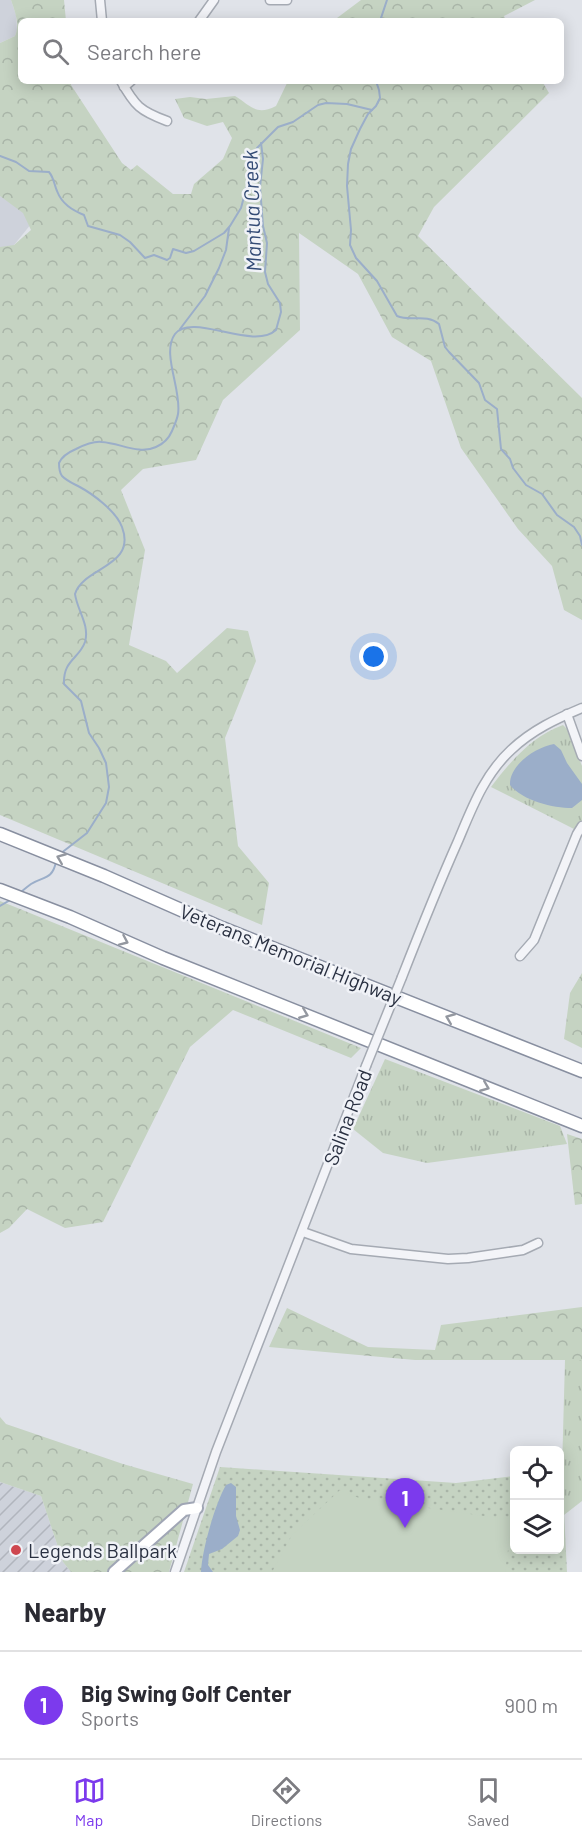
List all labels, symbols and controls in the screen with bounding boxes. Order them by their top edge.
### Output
search box [18,18,564,84]
icon: search [39,35,72,68]
text: Search here [87,38,201,64]
water label: Mantua Creek [236,149,266,272]
your location [359,642,388,671]
one-way arrow [57,853,68,865]
street label: Veterans Memorial Highway [177,898,405,1010]
one-way arrow [117,934,128,946]
one-way arrow [299,1007,309,1020]
one-way arrow [445,1013,456,1025]
street label: Salina Road [318,1066,376,1168]
one-way arrow [479,1080,490,1092]
map controls [510,1446,564,1554]
button: locate [510,1446,564,1500]
pin: 1 [386,1478,424,1528]
button: layers [510,1500,564,1554]
place label: Legends Ballpark [28,1538,177,1562]
marker: Legends Ballpark [9,1543,23,1557]
text: Nearby [24,1596,106,1627]
text: Big Swing Golf Center [81,1680,292,1706]
text: 1 [40,1693,47,1717]
text: 900 m [504,1693,558,1717]
text: Sports [81,1706,139,1730]
tab: Map [73,1774,106,1829]
tab: Directions [251,1774,322,1829]
tab: Saved [467,1774,509,1829]

